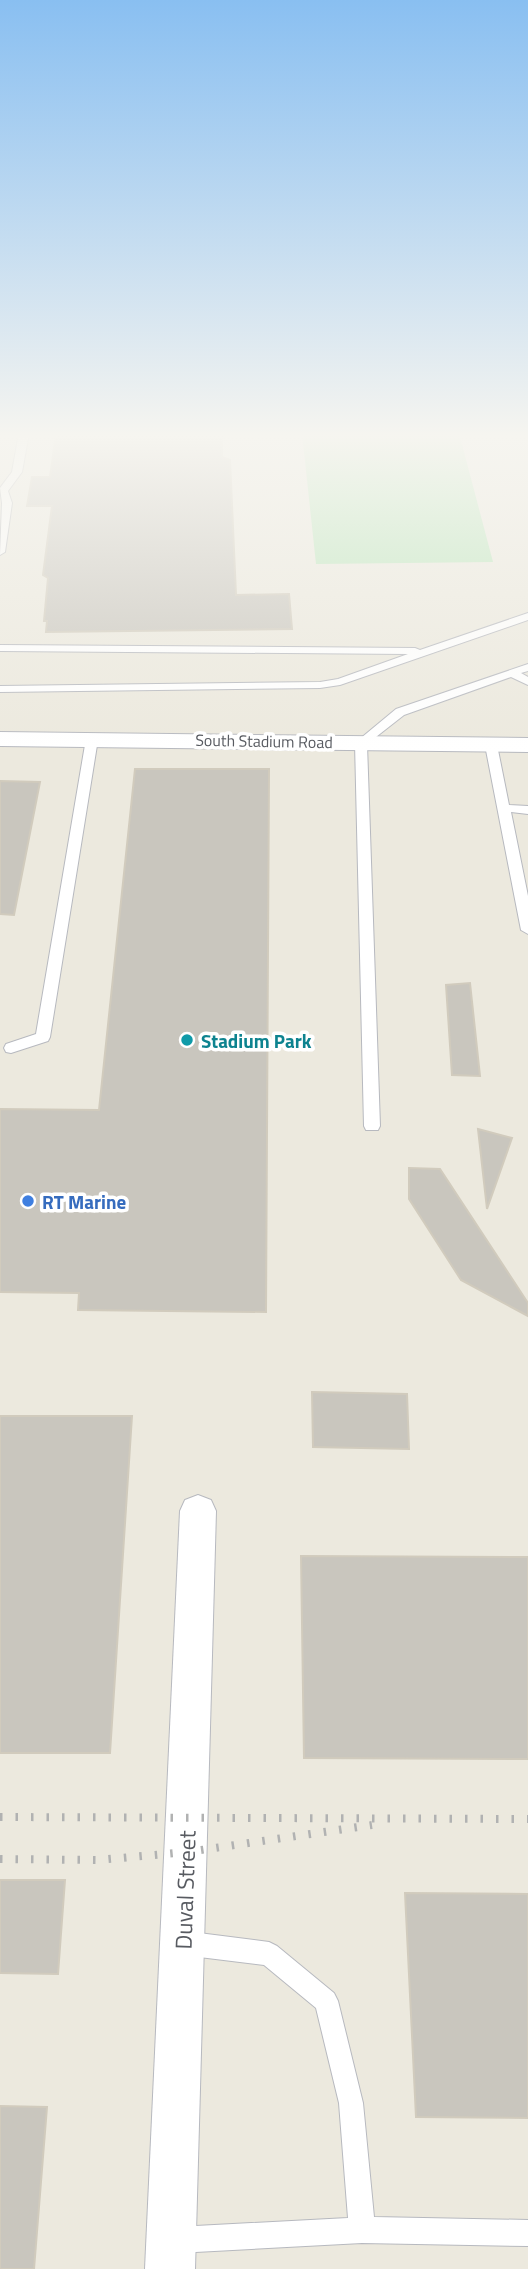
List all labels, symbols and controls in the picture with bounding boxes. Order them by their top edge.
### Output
street label: South Stadium Road [195,728,333,754]
place label: Stadium Park [201,1026,312,1055]
marker: Stadium Park [179,1032,195,1048]
place label: RT Marine [42,1187,126,1216]
marker: RT Marine [20,1193,36,1209]
street label: Duval Street [165,1830,205,1950]

